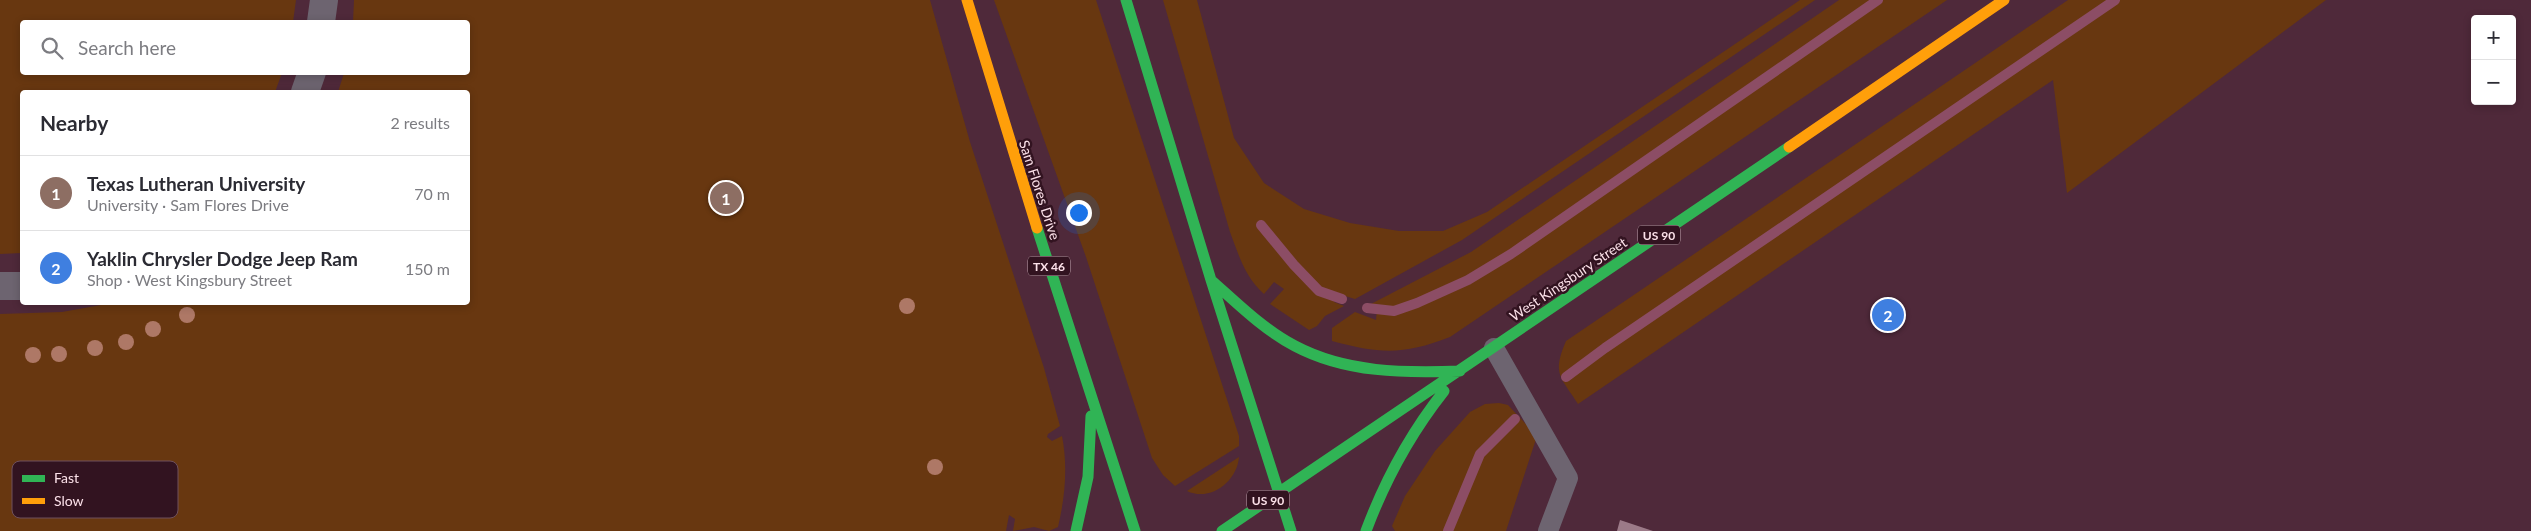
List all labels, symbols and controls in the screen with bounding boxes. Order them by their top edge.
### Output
map controls [2471,15,2516,105]
button: + [2471,15,2516,60]
search box [20,20,470,75]
icon: search [38,34,66,62]
text: Search here [78,36,176,59]
button: − [2471,60,2516,105]
text: Nearby [40,110,108,135]
text: 2 results [390,113,450,132]
street label: Sam Flores Drive [1016,138,1064,242]
text: Texas Lutheran University [87,172,305,195]
pin: 1 [710,179,742,217]
text: 1 [51,184,61,203]
text: 70 m [414,184,450,203]
text: University · Sam Flores Drive [87,195,289,214]
your location [1066,200,1092,226]
road number: US 90 [1638,226,1680,244]
street label: West Kingsbury Street [1506,233,1630,325]
text: Yaklin Chrysler Dodge Jeep Ram [87,247,358,270]
road number: TX 46 [1028,256,1070,276]
text: 2 [51,259,61,278]
text: 150 m [405,259,450,278]
text: Shop · West Kingsbury Street [87,270,292,289]
pin: 2 [1872,296,1904,334]
legend [12,461,178,518]
text: Fast [54,469,79,486]
road number: US 90 [1247,490,1289,510]
text: Slow [54,492,84,509]

